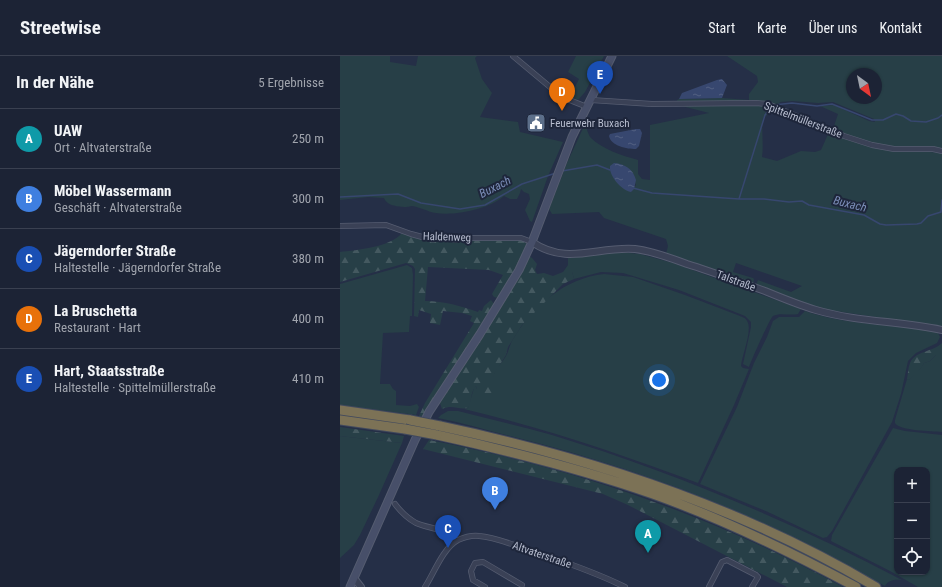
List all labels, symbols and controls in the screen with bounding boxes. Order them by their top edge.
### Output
text: Streetwise [20,16,101,39]
text: Start [708,20,735,36]
text: Karte [757,20,787,36]
text: Über uns [809,20,857,36]
text: Kontakt [879,20,922,36]
pin: E [587,61,613,94]
north arrow [846,68,882,104]
text: In der Nähe [16,72,94,92]
text: 5 Ergebnisse [258,75,324,90]
pin: D [549,78,575,111]
street label: Spittelmüllerstraße [762,99,844,141]
public building icon: Feuerwehr Buxach [525,112,547,134]
place label: Feuerwehr Buxach [550,117,630,130]
text: UAW [54,122,82,140]
text: A [25,131,33,146]
text: 250 m [292,131,324,146]
text: Ort · Altvaterstraße [54,140,152,155]
water label: Buxach [477,173,514,201]
text: Möbel Wassermann [54,182,171,200]
text: B [25,191,33,206]
text: 300 m [292,191,324,206]
water label: Buxach [832,193,868,215]
text: Geschäft · Altvaterstraße [54,200,182,215]
street label: Haldenweg [423,230,471,244]
text: Jägerndorfer Straße [54,242,176,260]
text: C [25,251,33,266]
text: 380 m [292,251,324,266]
text: Haltestelle · Jägerndorfer Straße [54,260,221,275]
street label: Talstraße [715,268,757,294]
text: La Bruschetta [54,302,137,320]
text: D [25,311,33,326]
text: 400 m [292,311,324,326]
text: Restaurant · Hart [54,320,141,335]
text: Hart, Staatsstraße [54,362,164,380]
your location [649,370,669,390]
text: E [26,371,32,386]
text: 410 m [292,371,324,386]
text: Haltestelle · Spittelmüllerstraße [54,380,216,395]
map controls [894,467,930,575]
button: + [894,467,930,503]
pin: B [482,477,508,510]
button: − [894,503,930,539]
pin: C [435,515,461,548]
pin: A [635,520,661,553]
street label: Altvaterstraße [511,539,573,571]
button: locate [894,539,930,575]

